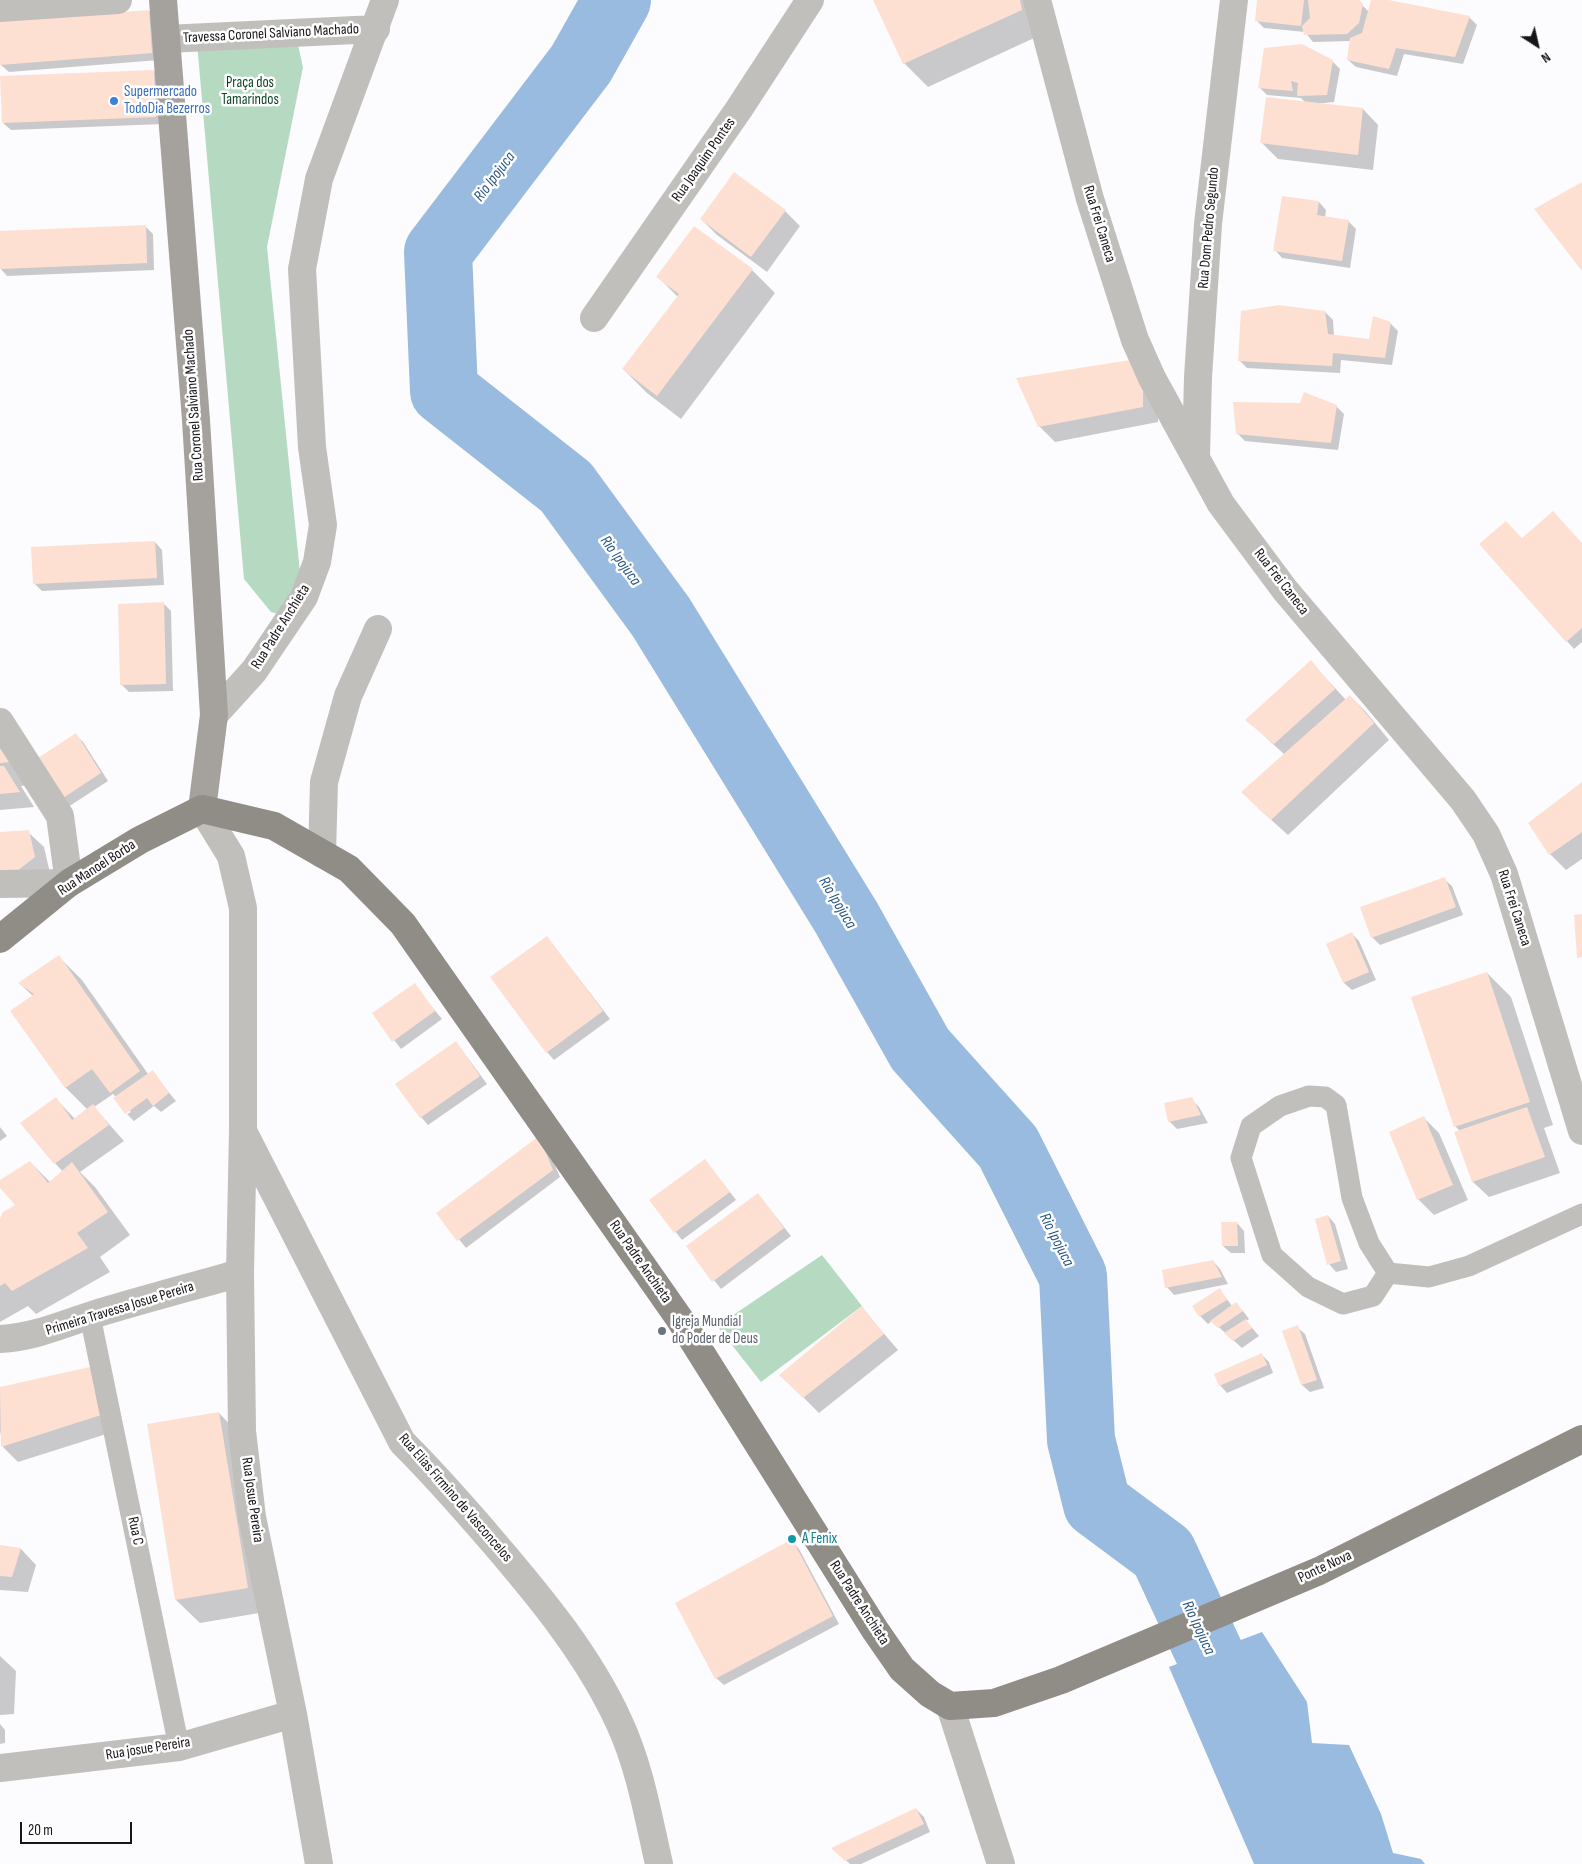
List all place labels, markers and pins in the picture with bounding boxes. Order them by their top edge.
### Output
place label: Supermercado TodoDia Bezerros [124,83,210,118]
marker: Supermercado TodoDia Bezerros [108,95,120,107]
place label: Igreja Mundial do Poder de Deus [672,1313,758,1348]
marker: Igreja Mundial do Poder de Deus [656,1325,668,1337]
place label: A Fenix [802,1530,837,1548]
marker: A Fenix [786,1533,798,1545]

